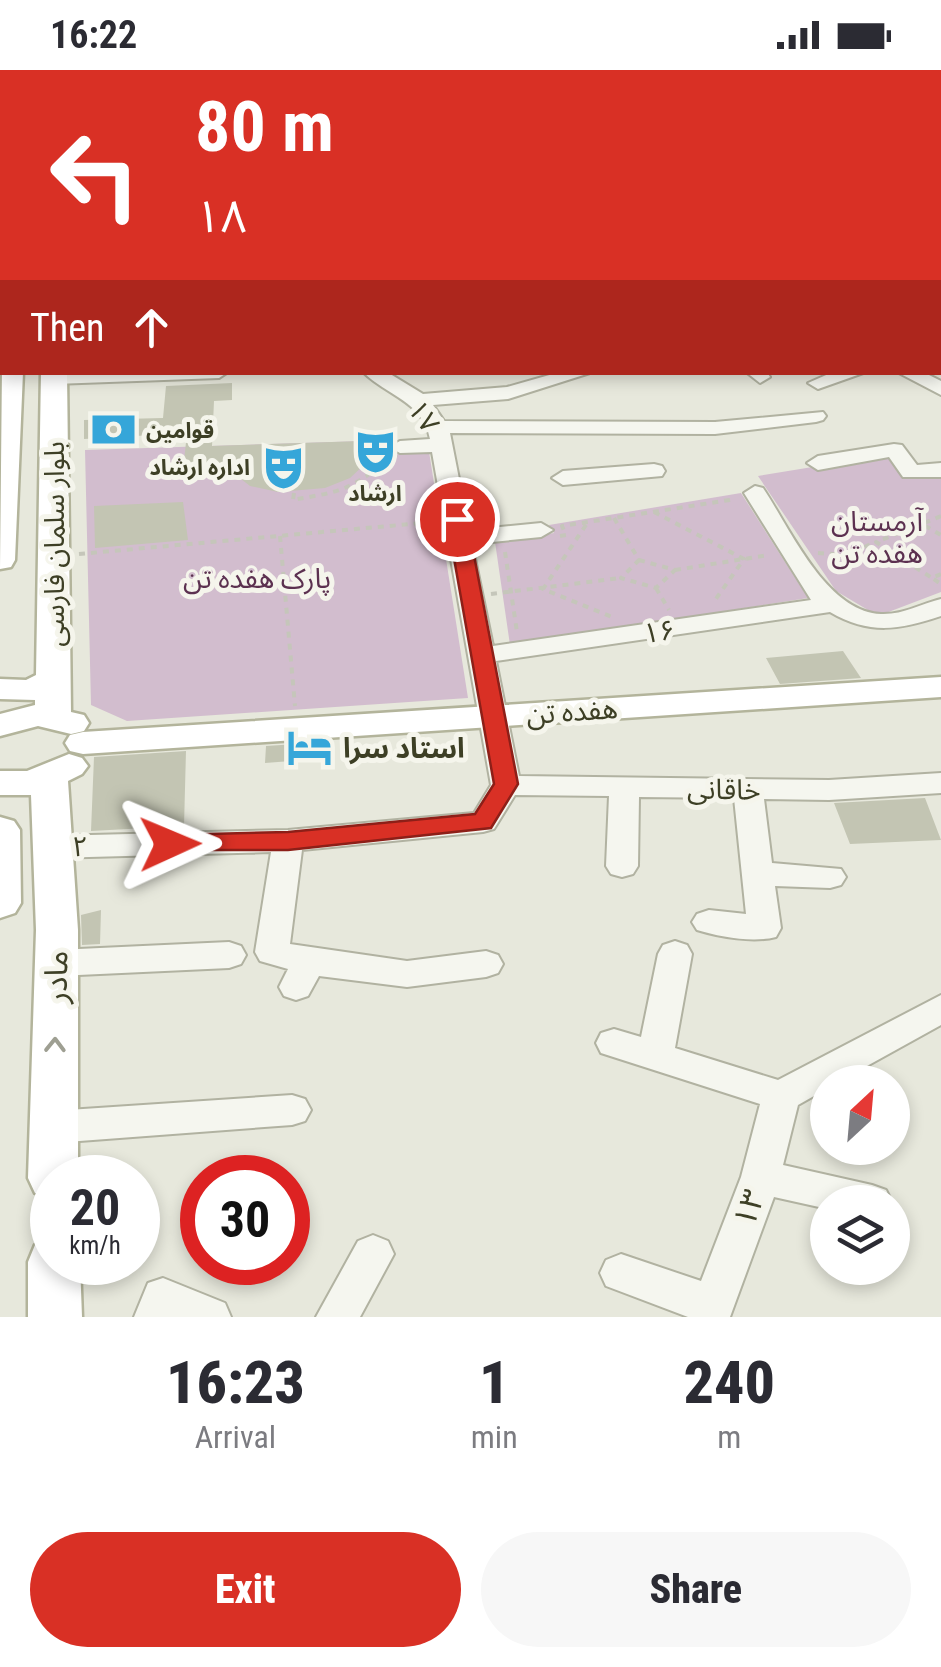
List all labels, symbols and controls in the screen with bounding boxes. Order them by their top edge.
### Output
text: 16:22 [50,13,137,57]
text: 80 m [195,86,334,168]
icon: left [30,110,160,240]
text: ۱۸ [195,190,246,243]
icon: ahead [124,300,179,355]
text: Then [30,306,104,350]
street label: ۱۷ [401,394,446,439]
bank icon: قوامین [89,406,137,454]
place label: قوامین [146,418,214,443]
theatre icon: ارشاد [351,427,399,475]
street label: بلوار سلمان فارسی [38,441,71,647]
theatre icon: اداره ارشاد [259,443,307,491]
place label: اداره ارشاد [149,455,250,481]
pin [415,477,500,562]
place label: ارشاد [348,481,402,507]
icon: arrive [430,492,485,547]
park label: آرمستان هفده تن [831,505,925,570]
park label: پارک هفده تن [183,562,331,596]
street label: ۱۶ [641,613,677,650]
street label: هفده تن [525,692,619,731]
hotel icon: استاد سرا [286,724,334,772]
place label: استاد سرا [343,732,465,765]
street label: خاقانی [687,772,761,807]
position arrow [118,792,222,896]
street label: ۲ [72,830,88,863]
street label: مادر [37,950,75,1005]
one-way arrow [44,1037,65,1053]
north arrow [810,1065,910,1165]
map controls [810,1065,910,1285]
speed limit sign: 30 [180,1155,310,1285]
text: 20 [70,1179,120,1237]
street label: ۱۳ [725,1184,773,1232]
button: layers [810,1185,910,1285]
text: km/h [69,1231,121,1260]
text: 16:23 [166,1347,305,1418]
text: 1 [479,1347,509,1418]
text: 240 [684,1347,775,1418]
text: Arrival [195,1418,276,1456]
text: min [471,1418,518,1456]
text: m [717,1418,741,1456]
button: Exit [30,1532,461,1647]
button: Share [481,1532,911,1647]

